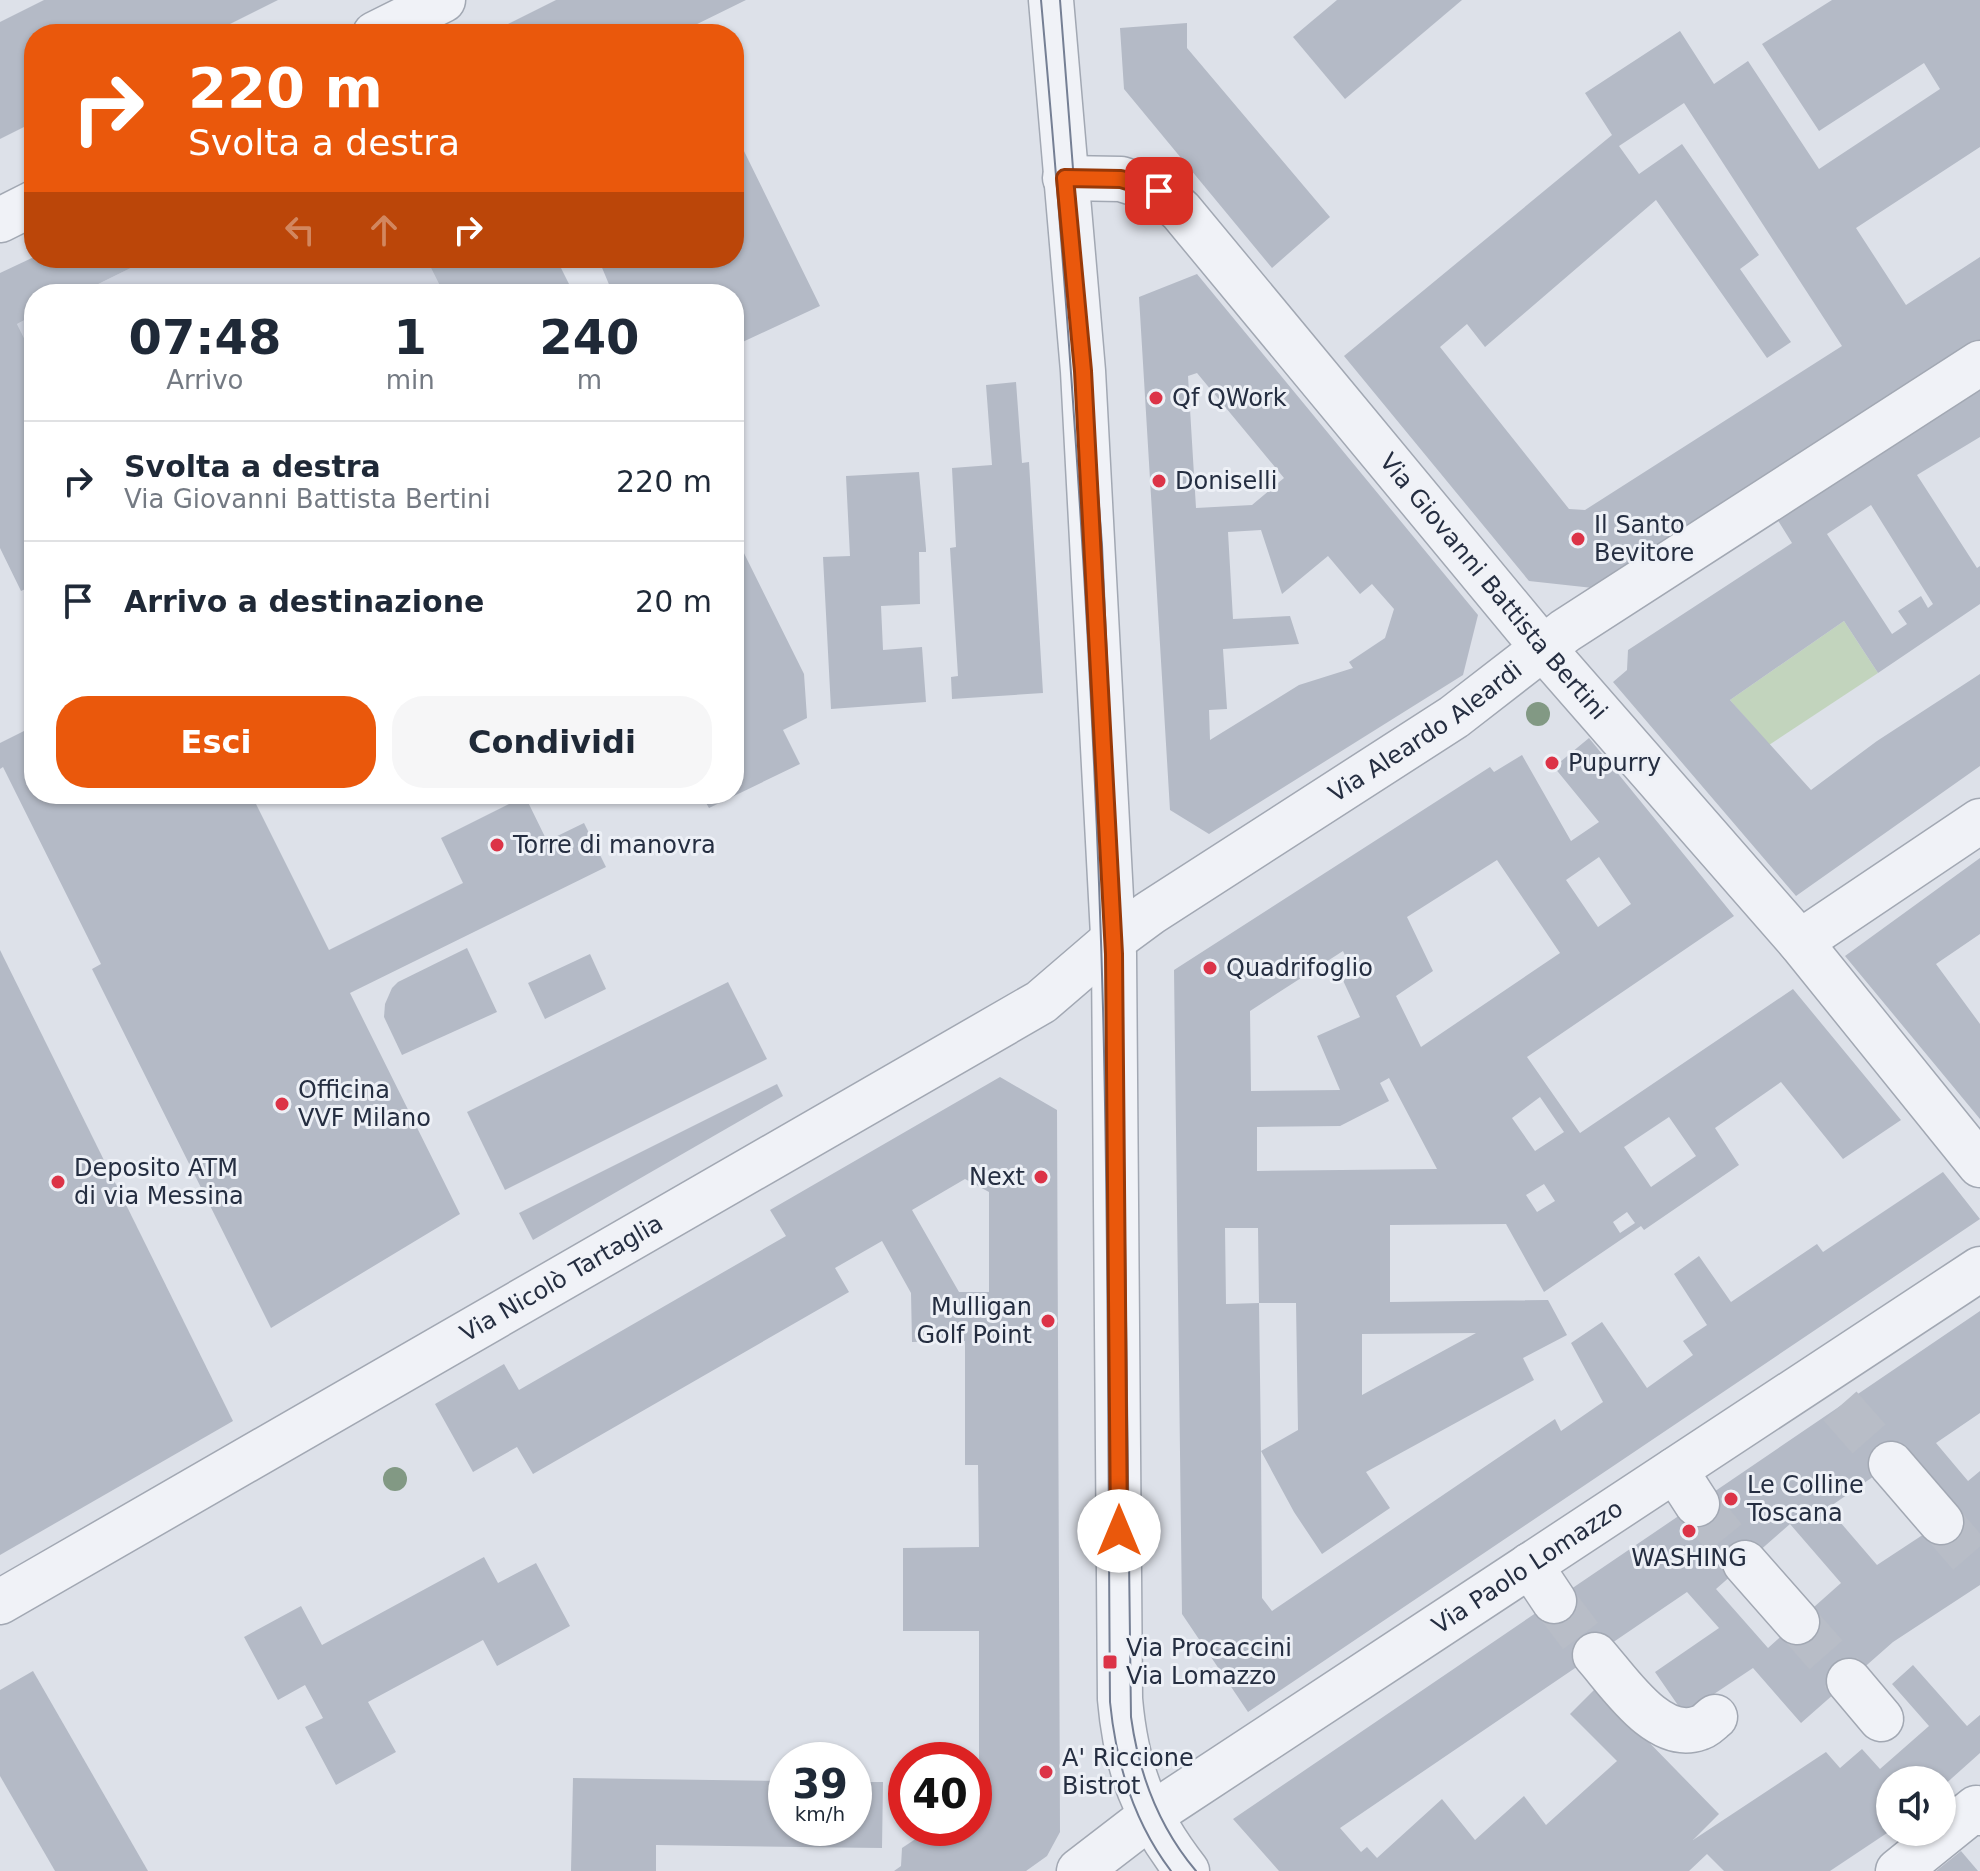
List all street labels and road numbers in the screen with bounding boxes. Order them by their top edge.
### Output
street label: Via Giovanni Battista Bertini [1374,448,1613,725]
street label: Via Aleardo Aleardi [1323,656,1528,808]
street label: Via Nicolò Tartaglia [455,1209,668,1348]
street label: Via Paolo Lomazzo [1427,1494,1628,1640]

